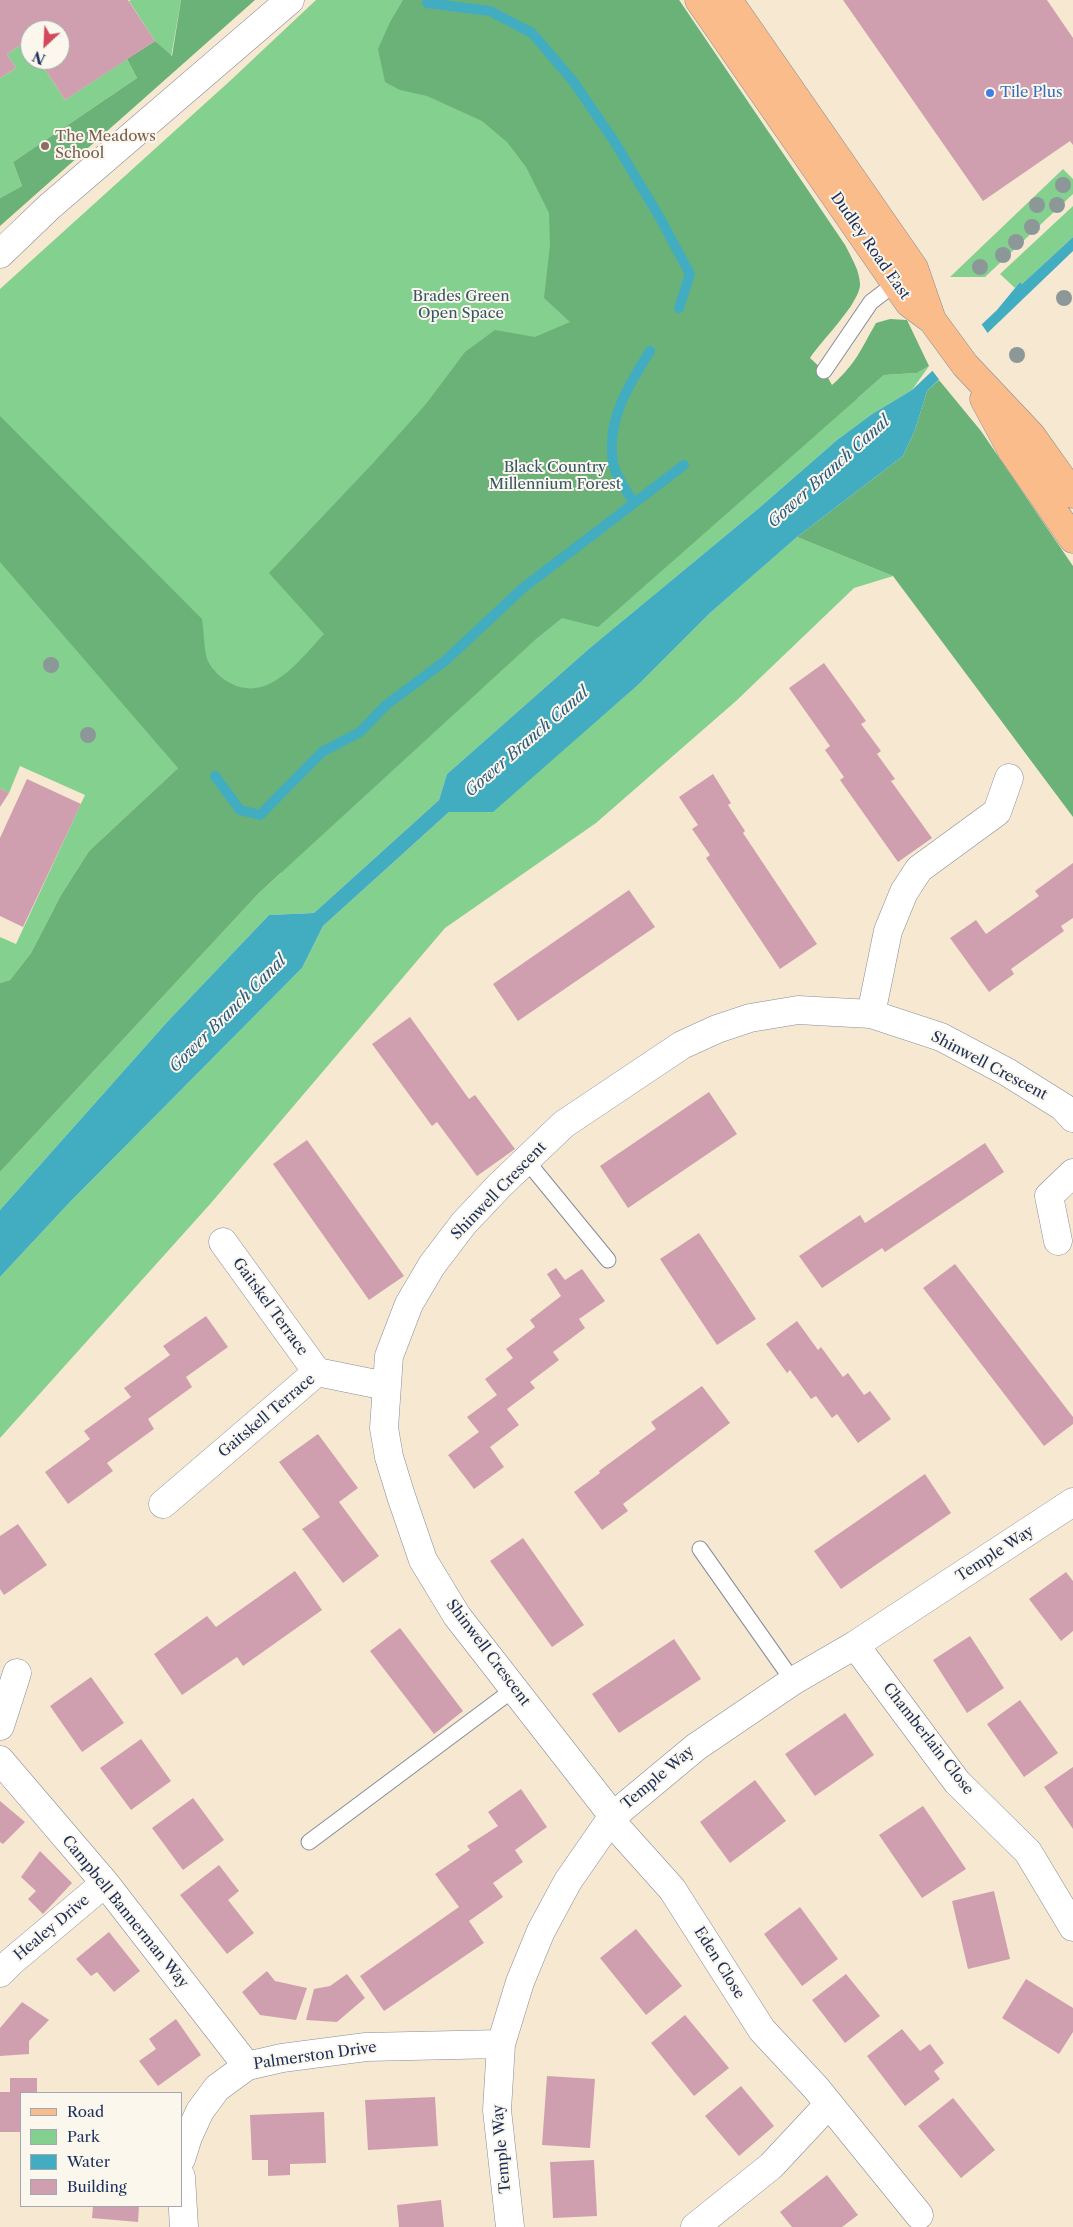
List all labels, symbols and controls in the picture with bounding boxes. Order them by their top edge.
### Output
north arrow [20,20,70,70]
text: N [30,47,48,68]
place label: Tile Plus [1000,84,1063,102]
marker: Tile Plus [984,87,996,99]
place label: The Meadows School [55,128,156,163]
marker: The Meadows School [39,140,51,152]
street label: Dudley Road East [826,189,914,303]
park label: Brades Green Open Space [412,288,510,323]
water label: Gower Branch Canal [764,412,894,532]
park label: Black Country Millennium Forest [489,459,621,494]
water label: Gower Branch Canal [461,683,593,801]
water label: Gower Branch Canal [165,951,291,1077]
street label: Shinwell Crescent [928,1028,1050,1104]
street label: Shinwell Crescent [448,1138,550,1244]
street label: Gaitskel Terrace [229,1255,311,1359]
street label: Gaitskell Terrace [215,1370,319,1462]
street label: Temple Way [953,1522,1037,1586]
street label: Shinwell Crescent [442,1596,534,1710]
street label: Chamberlain Close [879,1679,977,1799]
street label: Temple Way [618,1742,698,1814]
street label: Campbell Bannerman Way [58,1832,192,1992]
street label: Healey Drive [11,1891,93,1965]
street label: Eden Close [690,1924,748,2002]
street label: Palmerston Drive [252,2038,378,2074]
legend [20,2092,182,2207]
text: Road [67,2102,104,2121]
street label: Temple Way [489,2104,515,2194]
text: Park [67,2127,100,2146]
text: Water [67,2152,110,2171]
text: Building [67,2177,127,2196]

